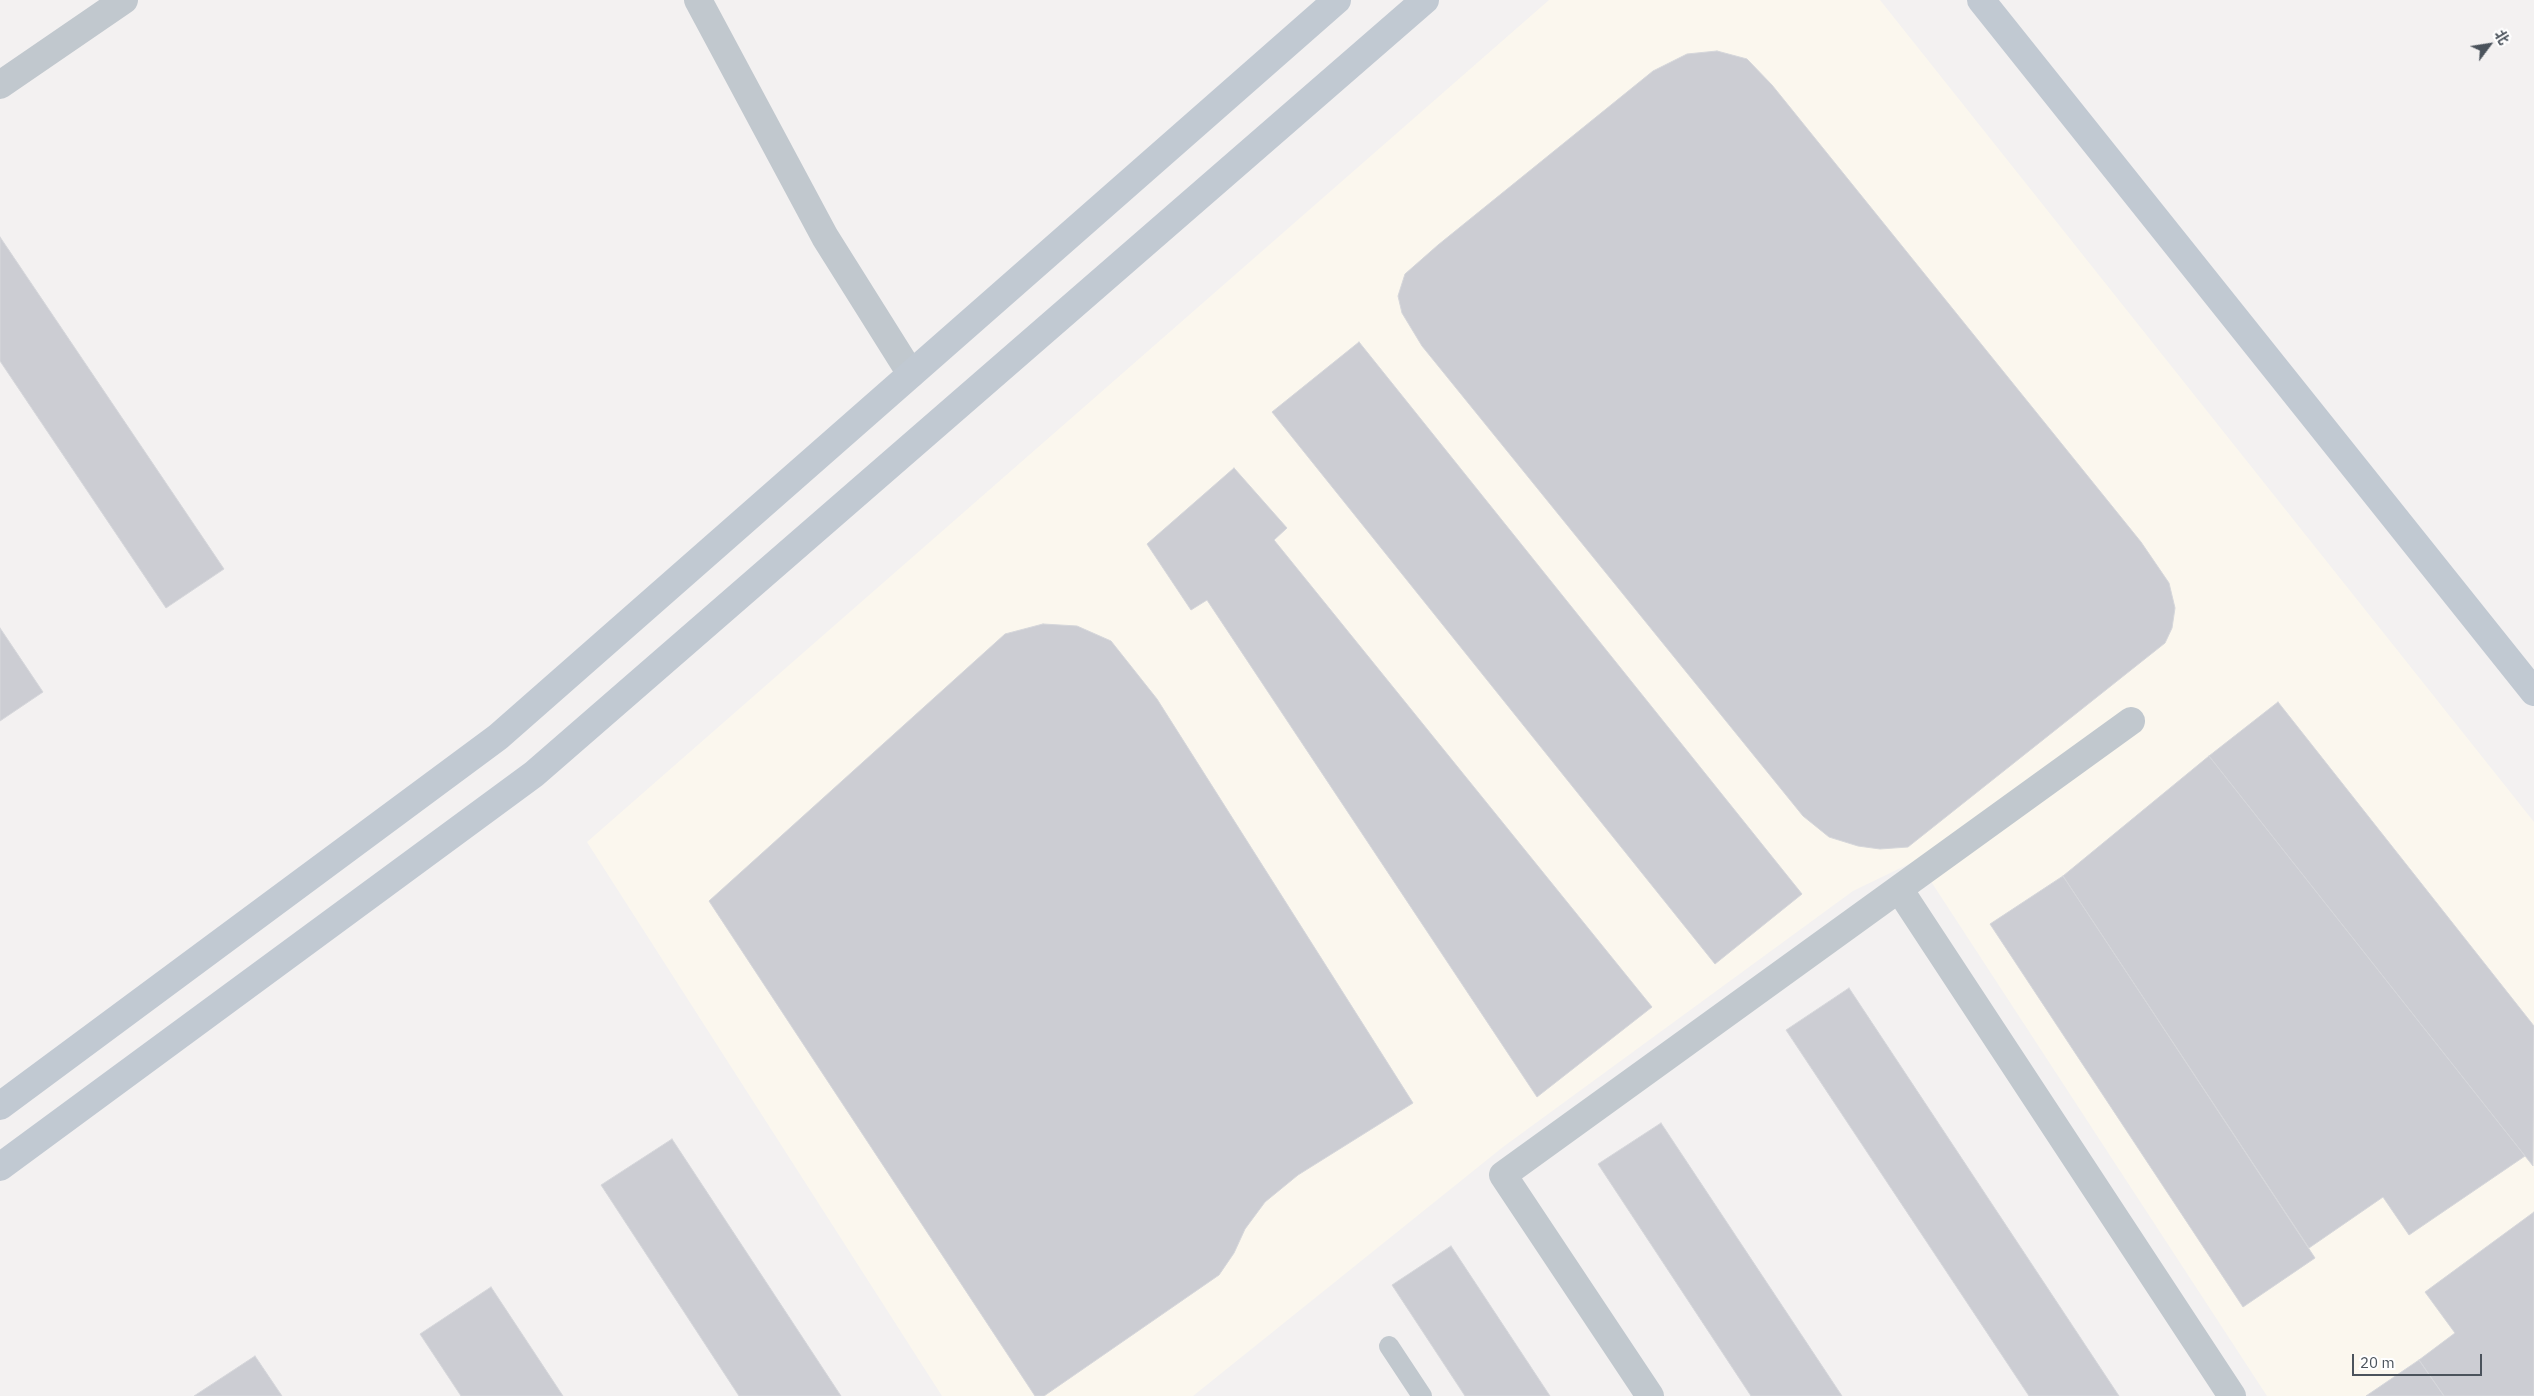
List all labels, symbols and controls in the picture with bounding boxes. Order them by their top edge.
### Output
north arrow [2464,20,2514,70]
text: 北 [2491,27,2513,48]
scale bar [2354,1344,2484,1376]
text: 20 m [2360,1353,2395,1372]

